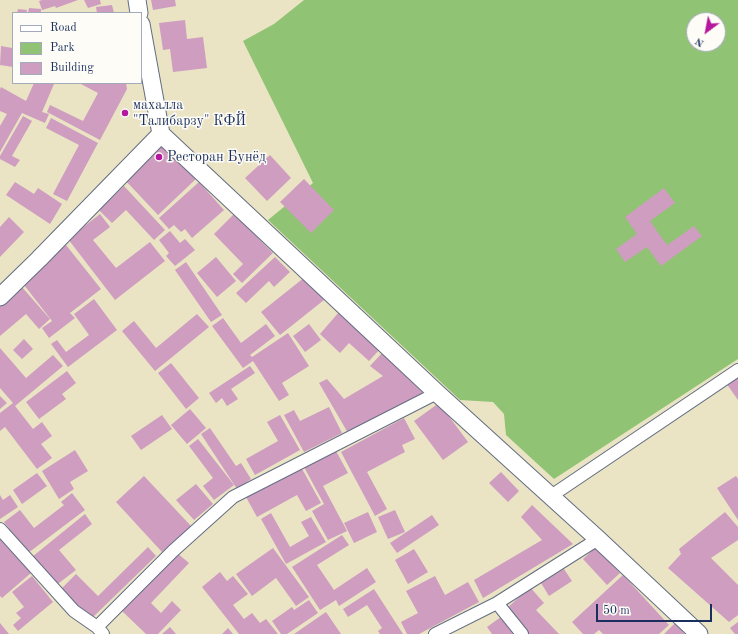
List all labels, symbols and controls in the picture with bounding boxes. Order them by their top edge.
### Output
legend [12,12,142,84]
north arrow [686,12,726,52]
text: Road [50,22,77,34]
text: N [693,35,706,49]
text: Park [50,42,75,54]
text: Building [50,62,94,74]
place label: махалла "Талибарзу" КФЙ [133,97,246,130]
marker: махалла "Талибарзу" КФЙ [120,108,130,118]
place label: Ресторан Бунёд [167,149,266,165]
marker: Ресторан Бунёд [154,152,164,162]
scale bar [598,596,714,622]
text: 50 m [603,605,630,617]

